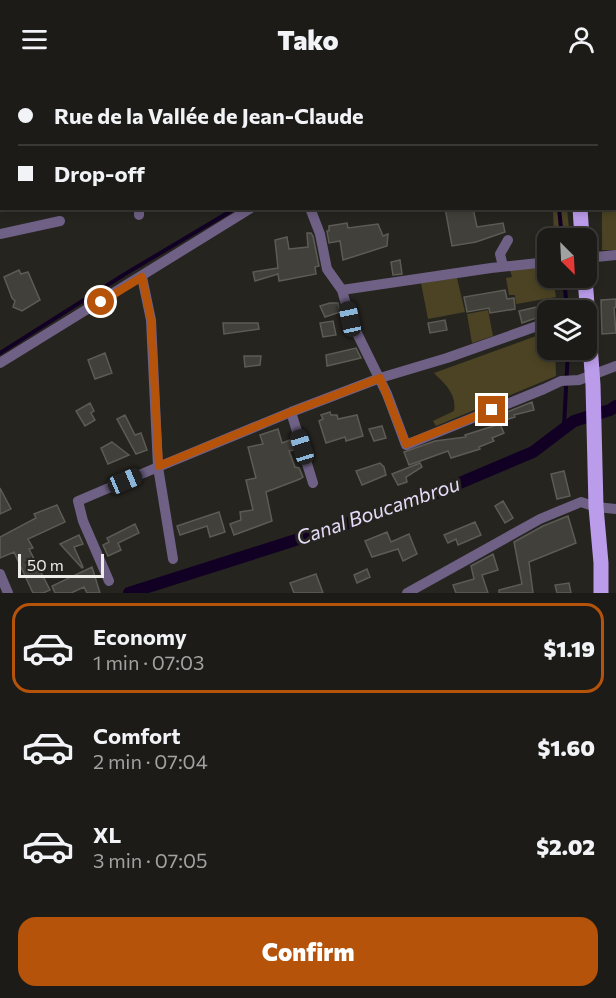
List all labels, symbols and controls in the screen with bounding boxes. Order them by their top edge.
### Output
icon: menu [18,23,51,56]
text: Tako [277,23,339,56]
icon: person [565,23,598,56]
text: Rue de la Vallée de Jean-Claude [54,102,364,129]
text: Drop-off [54,160,145,187]
north arrow [537,228,597,288]
map controls [537,228,597,360]
route start [87,288,114,315]
car [337,300,363,338]
button: layers [537,300,597,360]
route end [478,396,505,423]
car [288,427,316,467]
car [105,466,145,496]
water label: Canal Boucambrou [293,471,463,549]
scale bar [18,551,104,579]
text: 50 m [27,555,64,574]
icon: car [21,621,75,675]
text: Economy [93,623,187,650]
text: $1.19 [543,635,595,662]
text: 1 min · 07:03 [93,650,204,674]
icon: car [21,720,75,774]
text: Comfort [93,722,181,749]
text: $1.60 [538,734,595,761]
text: 2 min · 07:04 [93,749,208,773]
icon: car [21,819,75,873]
text: XL [93,821,121,848]
text: $2.02 [536,833,595,860]
text: 3 min · 07:05 [93,848,207,872]
button: Confirm [18,917,598,986]

